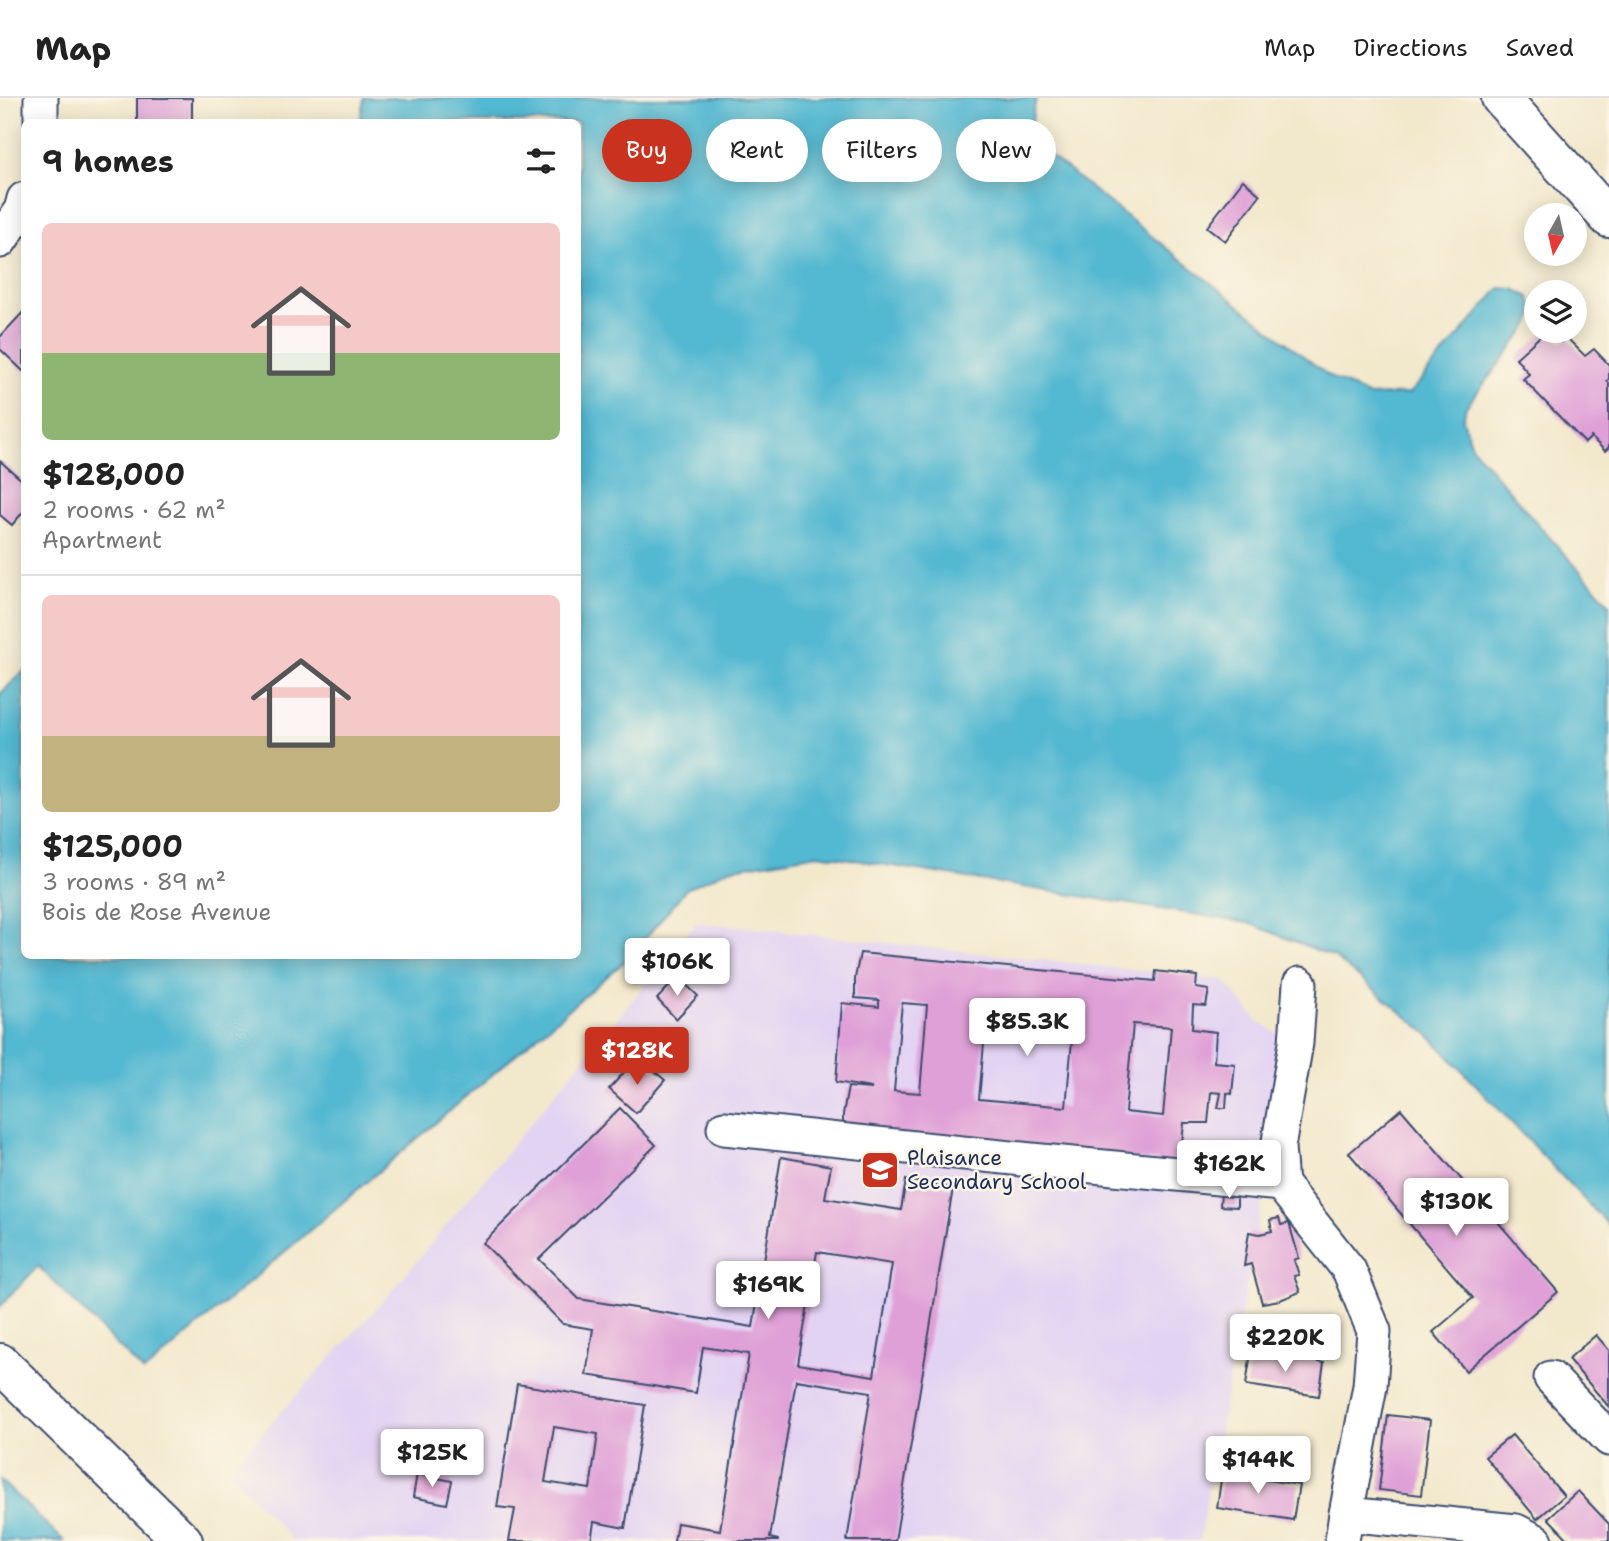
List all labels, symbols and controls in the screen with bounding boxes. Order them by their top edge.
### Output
text: Map [35,26,111,71]
text: Map [1264,32,1315,64]
text: Directions [1353,32,1468,64]
text: Saved [1506,32,1574,64]
chip: Buy [602,119,692,182]
chip: Rent [706,119,808,182]
chip: Filters [822,119,942,182]
chip: New [956,119,1056,182]
text: 9 homes [42,141,174,182]
icon: filters [522,142,560,180]
north arrow [1524,203,1587,266]
map controls [1524,203,1587,343]
icon: home [238,268,364,394]
button: layers [1524,280,1587,343]
text: $128,000 [42,454,185,495]
text: 2 rooms · 62 m² [42,495,226,525]
text: Apartment [42,525,162,555]
icon: home [238,640,364,766]
text: $125,000 [42,826,183,867]
text: 3 rooms · 89 m² [42,867,226,897]
text: Bois de Rose Avenue [42,897,272,927]
pin: $106K [628,939,726,998]
text: $106K [641,946,713,976]
pin: $85.3K [970,998,1084,1058]
text: $85.3K [985,1006,1069,1036]
pin: $128K [588,1028,686,1087]
text: $128K [601,1035,673,1065]
pin: $162K [1180,1140,1278,1200]
place label: Plaisance Secondary School [907,1144,1087,1196]
text: $162K [1193,1148,1265,1178]
school or university icon: Plaisance Secondary School [859,1149,901,1191]
pin: $130K [1407,1178,1505,1238]
text: $130K [1420,1186,1492,1216]
pin: $169K [719,1262,817,1321]
text: $169K [732,1269,804,1299]
pin: $220K [1236,1314,1334,1374]
text: $220K [1246,1322,1324,1352]
pin: $125K [383,1430,481,1489]
pin: $144K [1209,1436,1307,1496]
text: $125K [397,1437,467,1467]
text: $144K [1222,1444,1294,1474]

